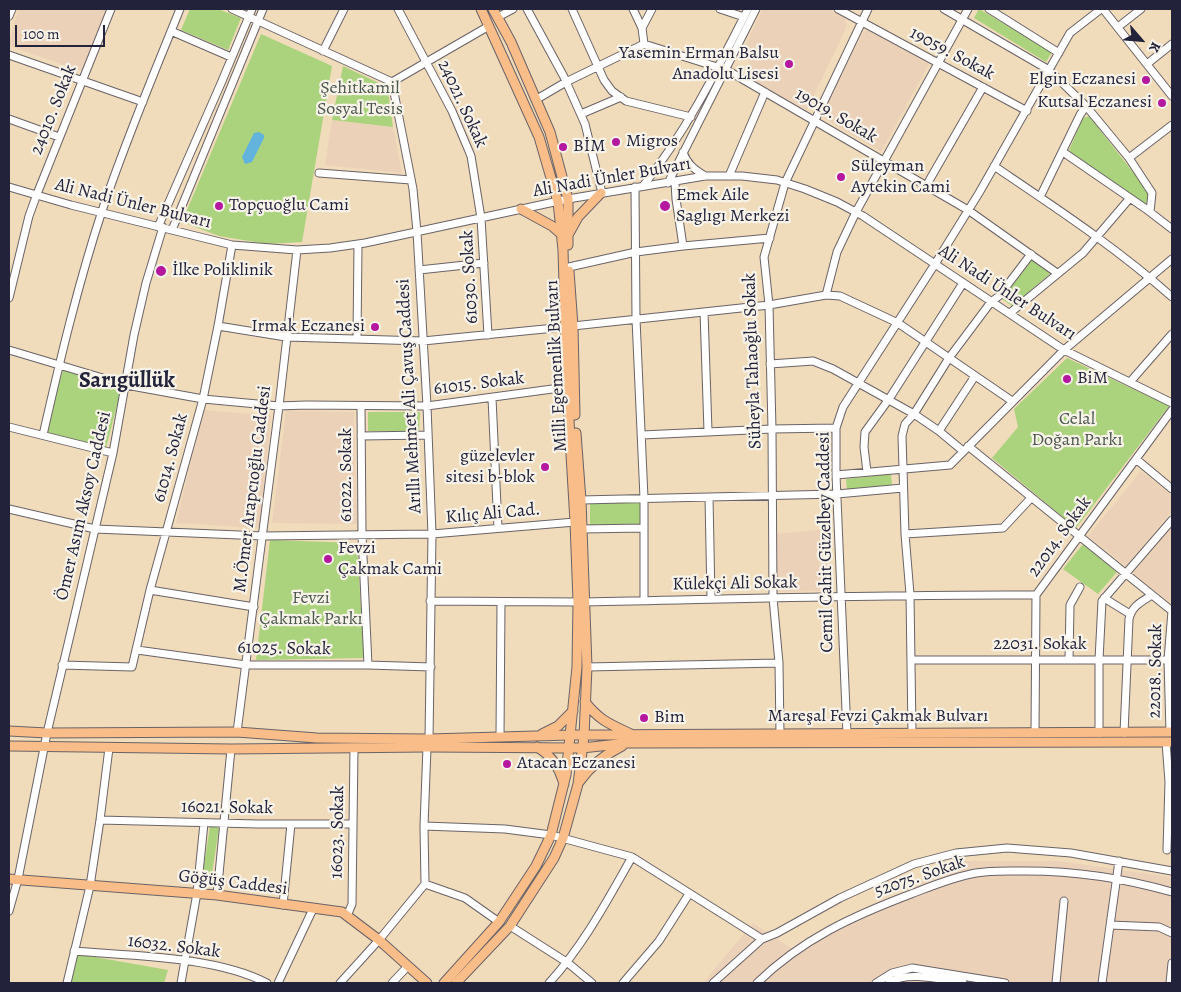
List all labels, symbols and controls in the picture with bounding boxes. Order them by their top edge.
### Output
scale bar [18,15,108,47]
north arrow [1116,15,1166,65]
street label: 19059. Sokak [906,23,998,85]
text: 100 m [23,24,60,44]
text: K [1144,39,1165,55]
place label: Yasemin Erman Balsu Anadolu Lisesi [619,43,779,86]
street label: 24021. Sokak [432,57,492,151]
marker: Yasemin Erman Balsu Anadolu Lisesi [783,58,795,70]
street label: 24010. Sokak [26,62,82,158]
place label: Elgin Eczanesi [1029,69,1136,91]
marker: Elgin Eczanesi [1140,74,1152,86]
park label: Şehitkamil Sosyal Tesis [317,78,403,120]
street label: 19019. Sokak [791,84,881,148]
place label: Kutsal Eczanesi [1037,92,1152,114]
marker: Kutsal Eczanesi [1156,97,1168,109]
place label: Migros [626,131,678,153]
place label: BİM [573,136,605,158]
marker: Migros [610,136,622,148]
marker: BİM [557,141,569,153]
street label: Ali Nadi Ünler Bulvarı [531,153,693,203]
place label: Süleyman Aytekin Cami [851,156,950,198]
marker: Süleyman Aytekin Cami [835,171,847,183]
street label: Ali Nadi Ünler Bulvarı [53,174,213,234]
place label: Emek Aile Saglıgı Merkezi [676,185,790,228]
place label: Topçuoğlu Cami [229,195,349,217]
marker: Emek Aile Saglıgı Merkezi [658,199,672,213]
marker: Topçuoğlu Cami [213,200,225,212]
street label: 61030. Sokak [457,229,483,325]
street label: Ali Nadi Ünler Bulvarı [934,240,1080,346]
place label: İlke Poliklinik [172,260,273,282]
marker: İlke Poliklinik [154,264,168,278]
street label: Süheyla Tahaoğlu Sokak [739,272,767,450]
street label: Arıllı Mehmet Ali Çavuş Caddesi [393,278,427,514]
street label: Milli Egemenlik Bulvarı [542,279,572,453]
place label: Irmak Eczanesi [251,316,365,338]
marker: Irmak Eczanesi [369,321,381,333]
street label: 61015. Sokak [432,368,526,400]
place label: BiM [1077,368,1108,390]
district label: Sarıgüllük [79,369,175,395]
marker: BiM [1061,373,1073,385]
street label: M.Ömer Arapcıoğlu Caddesi [230,384,276,594]
street label: Ömer Asım Aksoy Caddesi [52,409,116,603]
park label: Celal Doğan Parkı [1031,409,1123,452]
street label: 61014. Sokak [149,411,193,505]
street label: 61022. Sokak [336,428,358,522]
street label: Cemil Cahit Güzelbey Caddesi [813,431,839,653]
place label: güzelevler sitesi b-blok [445,446,535,488]
marker: güzelevler sitesi b-blok [539,461,551,473]
street label: 22014. Sokak [1024,493,1096,581]
street label: Kılıç Ali Cad. [445,499,541,529]
place label: Fevzi Çakmak Cami [338,538,442,580]
marker: Fevzi Çakmak Cami [322,553,334,565]
street label: Külekçi Ali Sokak [672,572,798,596]
park label: Fevzi Çakmak Parkı [259,588,363,630]
street label: 22018. Sokak [1144,623,1168,719]
street label: 22031. Sokak [993,634,1087,656]
street label: 61025. Sokak [237,637,331,661]
street label: Mareşal Fevzi Çakmak Bulvarı [768,706,988,728]
place label: Bim [654,707,685,729]
marker: Bim [638,712,650,724]
place label: Atacan Eczanesi [517,753,636,775]
marker: Atacan Eczanesi [501,758,513,770]
street label: 16023. Sokak [326,785,350,879]
street label: 16021. Sokak [181,796,273,820]
street label: 52075. Sokak [872,851,968,903]
street label: Göğüş Caddesi [177,866,289,900]
street label: 16032. Sokak [126,931,222,963]

